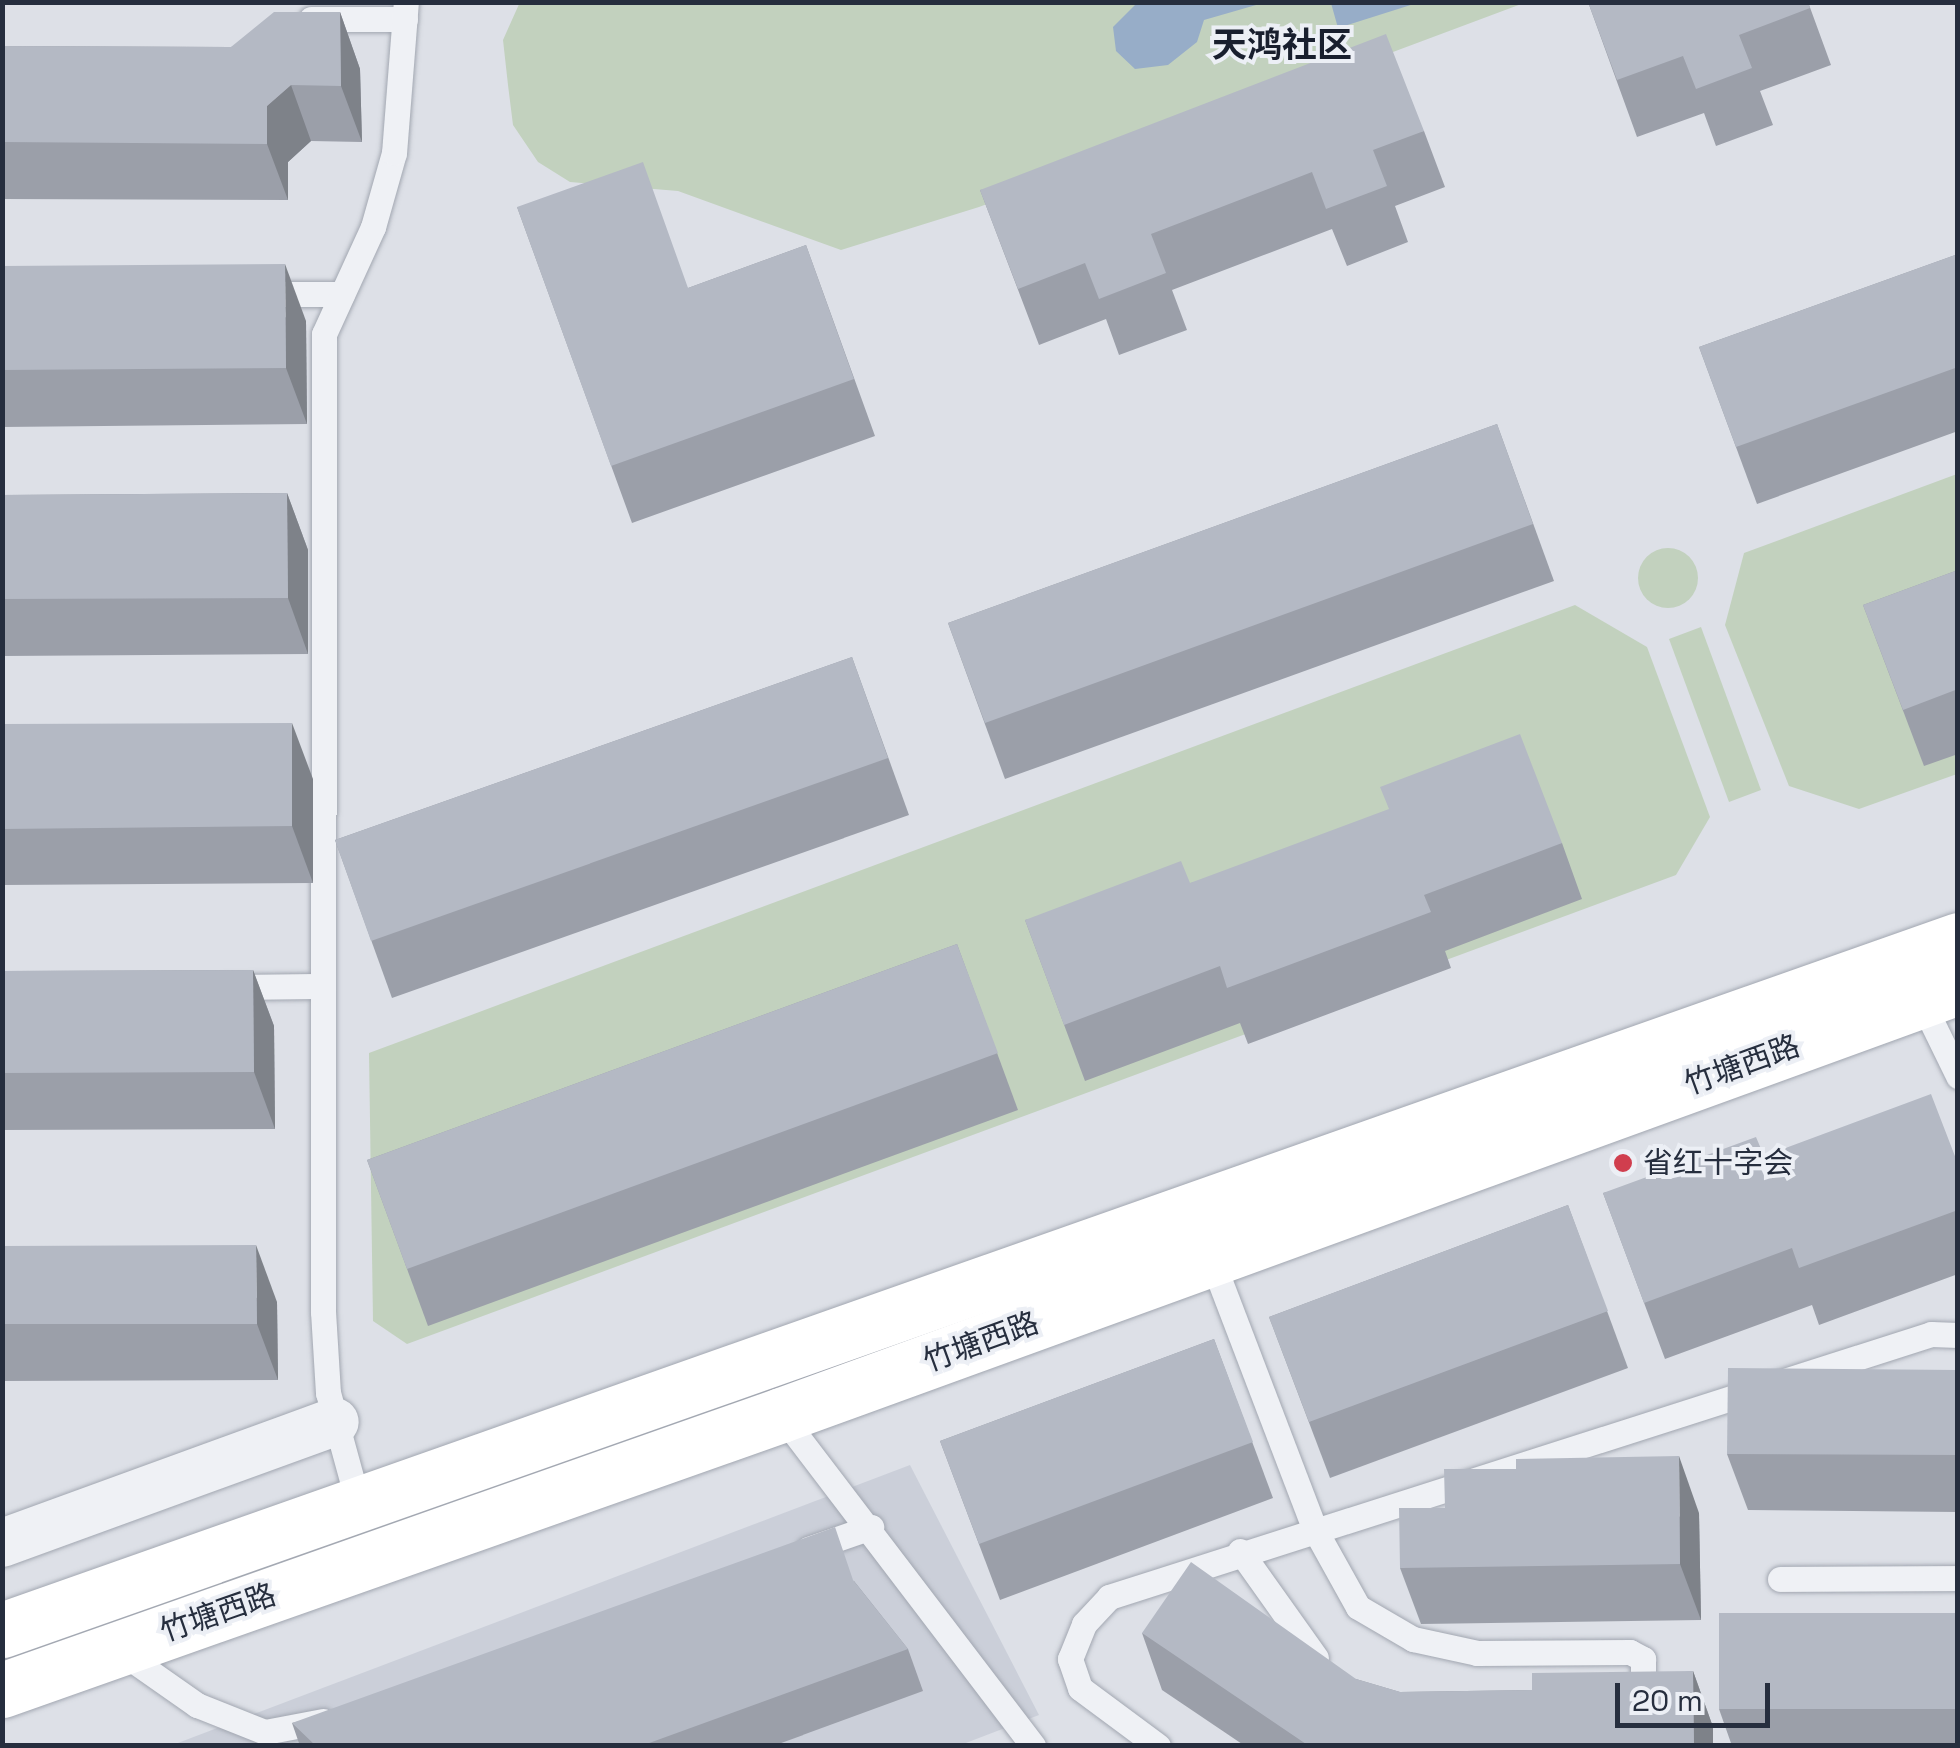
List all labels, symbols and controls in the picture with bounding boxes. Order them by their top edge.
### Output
district label: 天鸿社区 [1212,24,1352,66]
street label: 竹塘西路 [1679,1028,1805,1102]
place label: 省红十字会 [1643,1145,1793,1181]
marker: 省红十字会 [1612,1152,1634,1174]
street label: 竹塘西路 [918,1305,1044,1379]
street label: 竹塘西路 [155,1576,281,1650]
scale bar [1620,1663,1775,1725]
text: 20 m [1632,1681,1703,1720]

